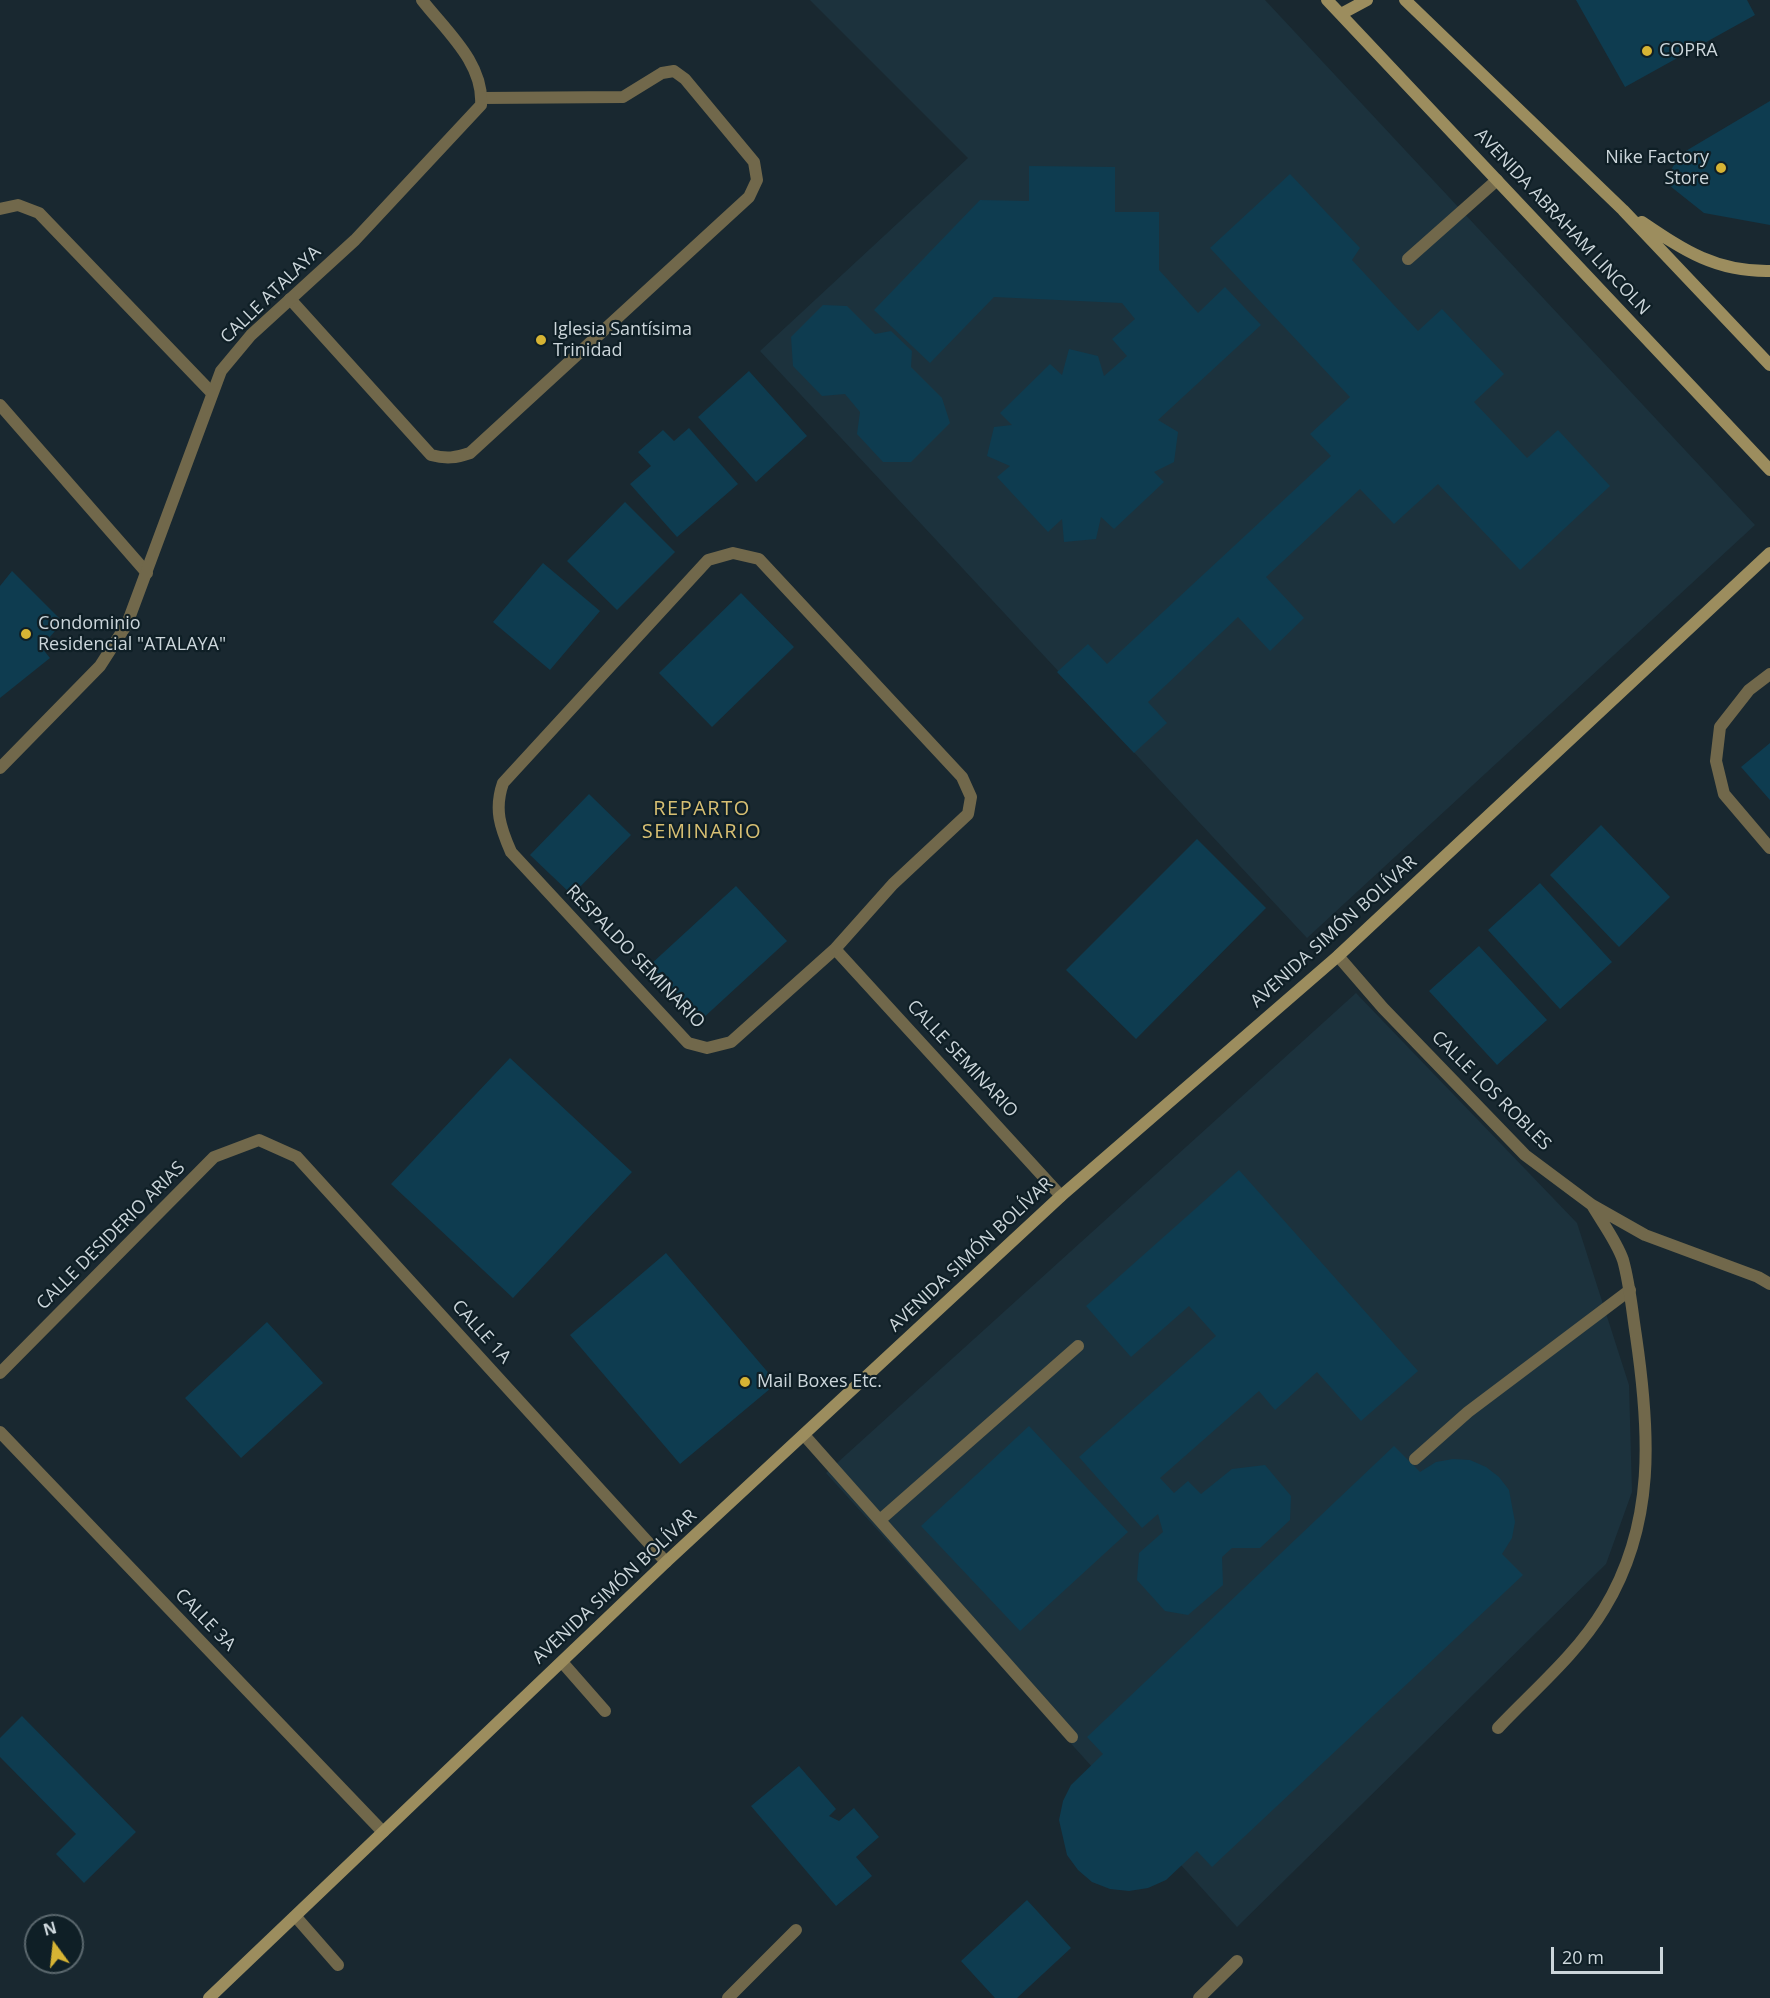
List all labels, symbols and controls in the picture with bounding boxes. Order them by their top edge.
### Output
place label: COPRA [1659,40,1718,62]
marker: COPRA [1640,44,1654,58]
street label: AVENIDA ABRAHAM LINCOLN [1470,124,1654,320]
place label: Nike Factory Store [1605,147,1709,190]
marker: Nike Factory Store [1714,161,1728,175]
street label: CALLE ATALAYA [216,242,326,348]
place label: Iglesia Santísima Trinidad [553,319,692,362]
marker: Iglesia Santísima Trinidad [534,333,548,347]
place label: Condominio Residencial "ATALAYA" [38,613,226,656]
marker: Condominio Residencial "ATALAYA" [19,627,33,641]
district label: REPARTO SEMINARIO [642,797,762,844]
street label: AVENIDA SIMÓN BOLÍVAR [1246,852,1422,1012]
street label: RESPALDO SEMINARIO [561,881,709,1033]
street label: CALLE SEMINARIO [902,996,1022,1122]
street label: CALLE LOS ROBLES [1427,1027,1555,1155]
street label: CALLE DESIDERIO ARIAS [32,1157,190,1315]
street label: AVENIDA SIMÓN BOLÍVAR [885,1173,1057,1337]
street label: CALLE 1A [447,1296,515,1368]
place label: Mail Boxes Etc. [757,1371,882,1393]
marker: Mail Boxes Etc. [738,1375,752,1389]
street label: AVENIDA SIMÓN BOLÍVAR [529,1505,701,1669]
street label: CALLE 3A [170,1584,240,1656]
north arrow [24,1914,84,1974]
text: N [41,1916,59,1941]
scale bar [1554,1935,1666,1973]
text: 20 m [1562,1945,1604,1969]

